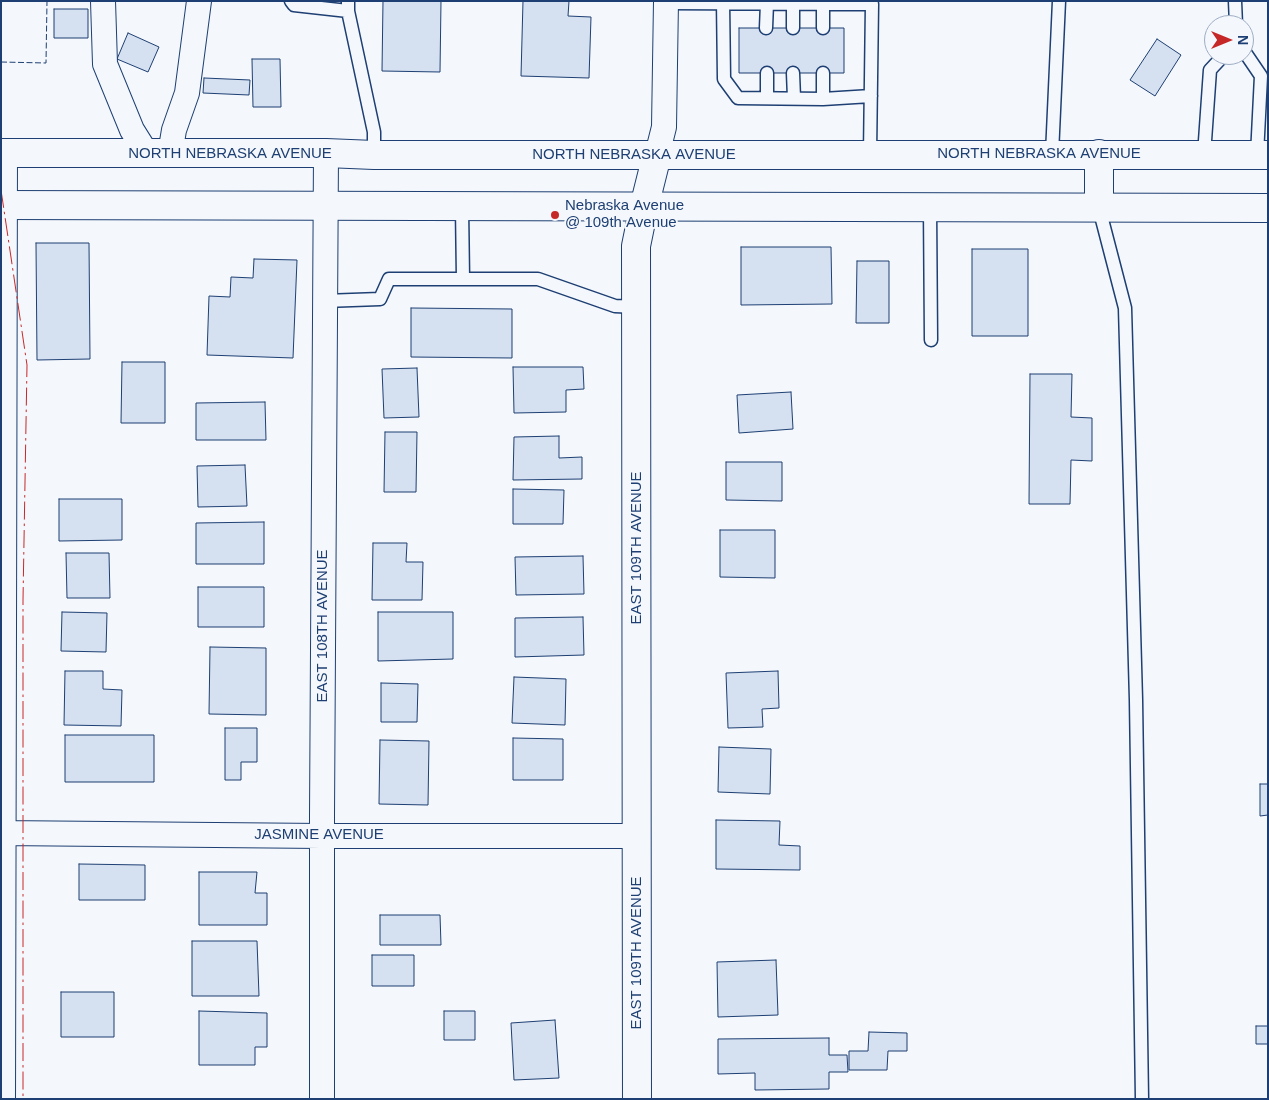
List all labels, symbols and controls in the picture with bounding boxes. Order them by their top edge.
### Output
north arrow [1204,15,1254,65]
text: N [1235,35,1251,45]
street label: NORTH NEBRASKA AVENUE [128,145,332,163]
street label: NORTH NEBRASKA AVENUE [937,145,1141,163]
street label: NORTH NEBRASKA AVENUE [532,146,736,164]
place label: Nebraska Avenue @ 109th Avenue [565,197,684,232]
marker: Nebraska Avenue @ 109th Avenue [549,209,561,221]
street label: EAST 109TH AVENUE [628,471,646,625]
street label: EAST 108TH AVENUE [314,549,332,703]
street label: JASMINE AVENUE [254,826,384,844]
street label: EAST 109TH AVENUE [628,876,646,1030]

